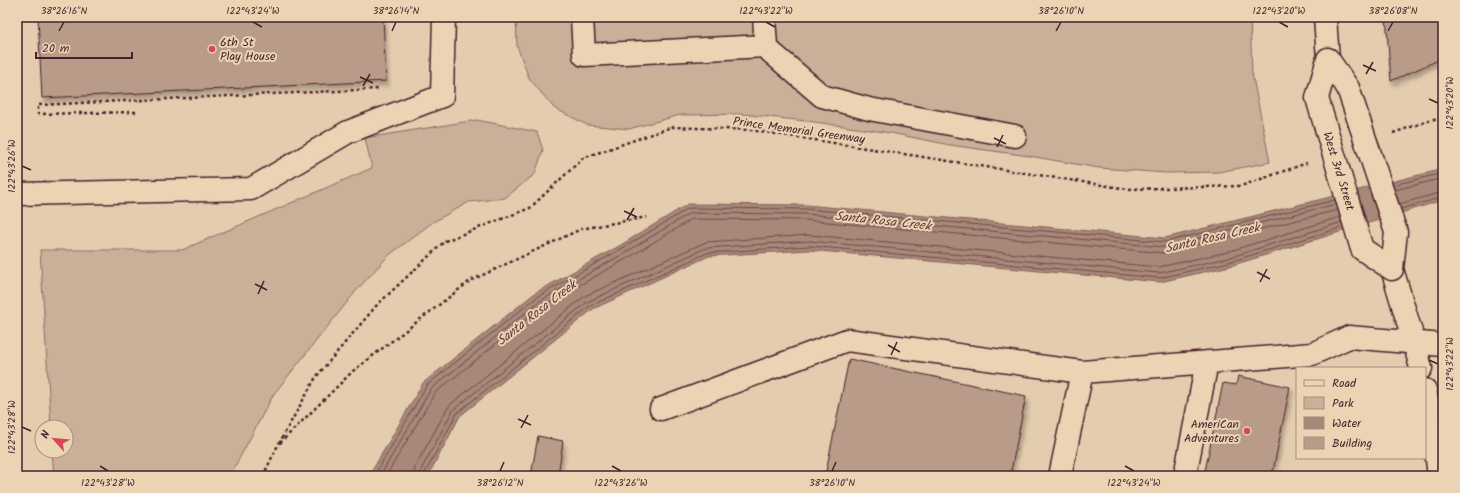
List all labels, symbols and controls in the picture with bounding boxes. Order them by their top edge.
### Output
text: 38°26'16"N [41,3,88,19]
text: 122°43'24"W [226,3,280,19]
text: 38°26'14"N [373,3,420,19]
text: 122°43'22"W [739,3,793,19]
text: 38°26'10"N [1038,3,1084,19]
text: 122°43'20"W [1253,3,1306,19]
text: 38°26'08"N [1368,3,1418,19]
place label: 6th St Play House [220,33,276,66]
scale bar [36,34,132,60]
text: 20 m [42,39,70,58]
marker: 6th St Play House [207,44,217,54]
text: 122°43'20"W [1442,76,1458,129]
street label: Prince Memorial Greenway [732,112,867,149]
street label: West 3rd Street [1318,129,1360,213]
text: 122°43'26"W [4,139,20,193]
water label: Santa Rosa Creek [834,206,934,237]
water label: Santa Rosa Creek [1163,217,1264,260]
water label: Santa Rosa Creek [492,274,583,351]
text: 122°43'22"W [1442,337,1458,391]
legend [1296,367,1426,459]
text: Road [1332,374,1357,393]
text: Park [1332,394,1354,413]
text: 122°43'28"W [4,400,20,454]
text: Water [1332,414,1362,433]
place label: AmeriCan Adventures [1184,415,1239,448]
north arrow [34,419,74,459]
marker: AmeriCan Adventures [1242,426,1252,436]
text: N [36,428,56,442]
text: Building [1332,434,1372,453]
text: 122°43'28"W [81,475,135,491]
text: 38°26'12"N [477,475,524,491]
text: 122°43'26"W [594,475,648,491]
text: 38°26'10"N [809,475,855,491]
text: 122°43'24"W [1107,475,1161,491]

